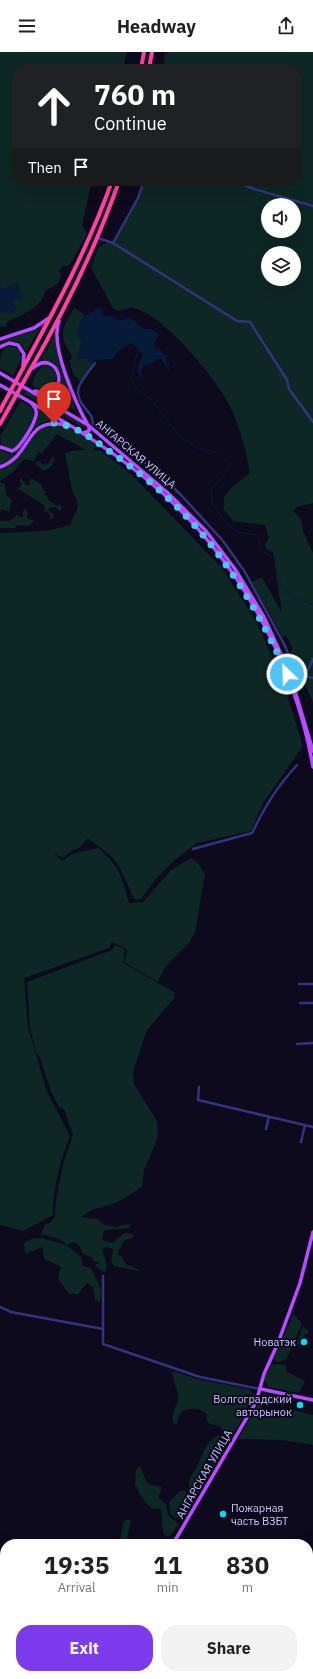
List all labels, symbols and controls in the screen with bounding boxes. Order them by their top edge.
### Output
icon: menu [16,15,38,37]
text: Headway [117,15,196,38]
icon: share [275,15,297,37]
text: 760 m [94,76,176,113]
icon: ahead [28,80,80,132]
text: Continue [94,112,167,135]
icon: arrive [70,156,92,178]
text: Then [28,158,62,177]
map controls [261,198,301,286]
button: sound [261,198,301,238]
button: layers [261,246,301,286]
pin [37,382,71,423]
icon: arrive [43,388,65,410]
street label: АНГАРСКАЯ УЛИЦА [93,416,179,492]
position arrow [266,653,308,695]
place label: Новатэк [253,1335,296,1349]
marker: Новатэк [299,1337,309,1347]
place label: Волгоградский авторынок [213,1392,292,1419]
marker: Волгоградский авторынок [295,1400,305,1410]
street label: АНГАРСКАЯ УЛИЦА [173,1427,235,1521]
place label: Пожарная часть ВЗБТ [231,1501,289,1528]
marker: Пожарная часть ВЗБТ [218,1509,228,1519]
text: 19:35 [44,1549,109,1581]
text: 11 [153,1549,182,1581]
text: 830 [226,1549,269,1581]
text: Arrival [58,1579,96,1596]
text: min [157,1579,179,1596]
text: m [242,1579,253,1596]
button: Exit [16,1625,153,1671]
button: Share [161,1625,297,1671]

